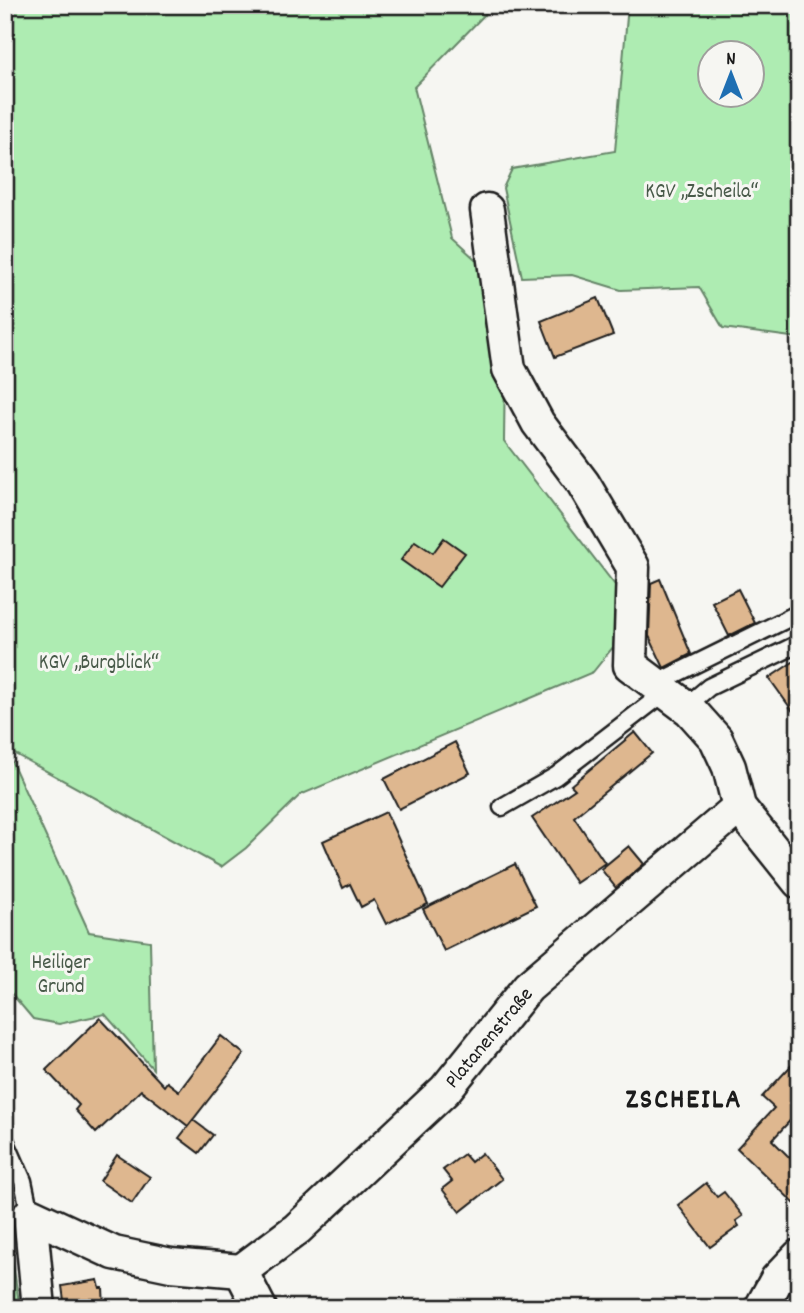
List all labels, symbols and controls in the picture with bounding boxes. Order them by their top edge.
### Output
north arrow [696,38,766,108]
text: N [726,47,736,74]
park label: KGV „Zscheila“ [645,178,759,208]
park label: KGV „Burgblick“ [39,649,159,679]
park label: Heiliger Grund [32,949,91,1003]
street label: Platanenstraße [439,982,542,1096]
district label: ZSCHEILA [626,1082,743,1122]

